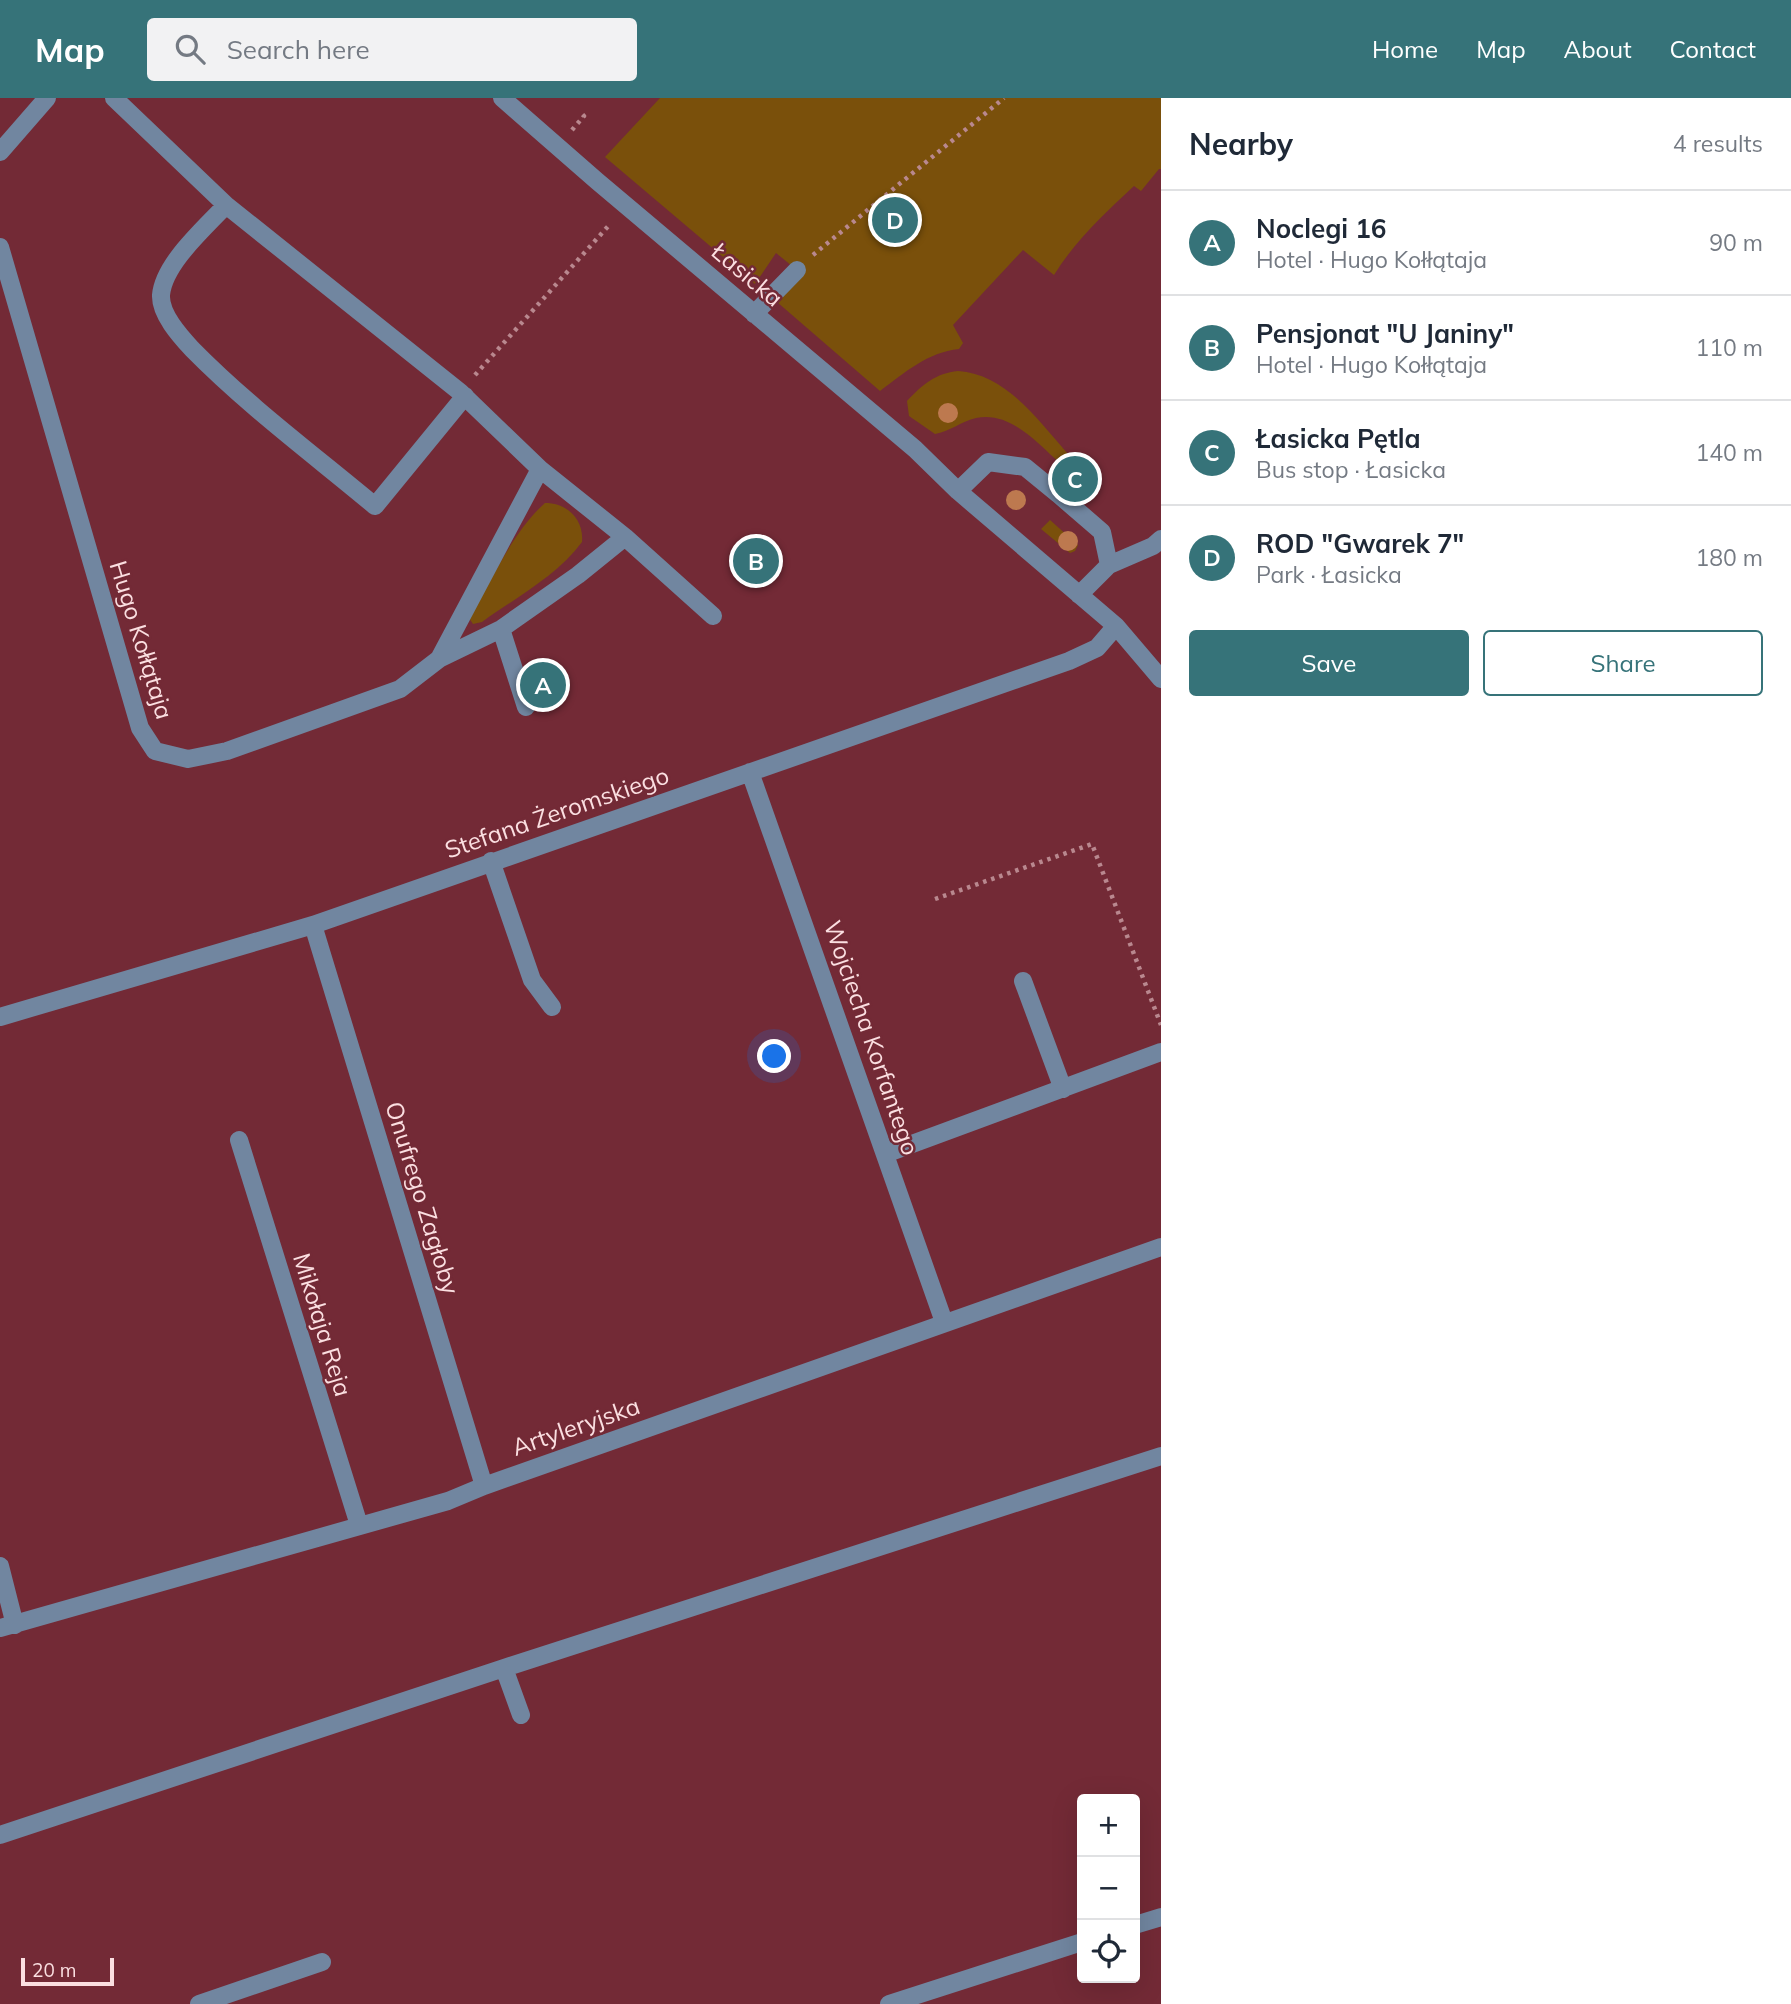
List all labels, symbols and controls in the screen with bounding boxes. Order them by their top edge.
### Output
search box [147,18,637,81]
text: Map [35,29,105,70]
icon: search [171,30,209,68]
text: Search here [227,33,370,66]
text: Home [1372,34,1438,64]
text: Map [1476,34,1526,64]
text: About [1564,34,1632,64]
text: Contact [1670,34,1756,64]
text: Nearby [1189,125,1293,163]
text: 4 results [1673,129,1763,158]
pin: D [872,194,918,246]
text: Noclegi 16 [1256,212,1386,245]
text: A [1203,228,1221,257]
text: 90 m [1709,228,1763,257]
street label: Łasicka [705,235,789,313]
text: Hotel · Hugo Kołłątaja [1256,245,1487,274]
text: Pensjonat "U Janiny" [1256,317,1514,350]
text: B [1204,333,1220,362]
text: 110 m [1695,333,1763,362]
text: Hotel · Hugo Kołłątaja [1256,350,1487,379]
text: Łasicka Pętla [1256,422,1421,455]
text: C [1204,438,1220,467]
text: 140 m [1695,438,1763,467]
pin: C [1052,453,1098,505]
text: Bus stop · Łasicka [1256,455,1446,484]
text: ROD "Gwarek 7" [1256,527,1464,560]
pin: B [733,535,779,587]
text: D [1203,543,1221,572]
text: 180 m [1695,543,1763,572]
street label: Hugo Kołłątaja [104,557,180,723]
text: Park · Łasicka [1256,560,1402,589]
button: Save [1189,630,1469,696]
button: Share [1483,630,1763,696]
pin: A [520,659,566,711]
street label: Stefana Żeromskiego [441,760,673,864]
street label: Wojciecha Korfantego [818,917,926,1159]
your location [757,1039,791,1073]
street label: Onufrego Zagłoby [379,1098,467,1298]
street label: Mikołaja Reja [287,1250,359,1400]
street label: Artyleryjska [508,1390,644,1462]
map controls [1077,1794,1140,1983]
button: + [1077,1794,1140,1857]
button: − [1077,1857,1140,1920]
button: locate [1077,1920,1140,1983]
scale bar [21,1955,114,1987]
text: 20 m [32,1958,76,1982]

